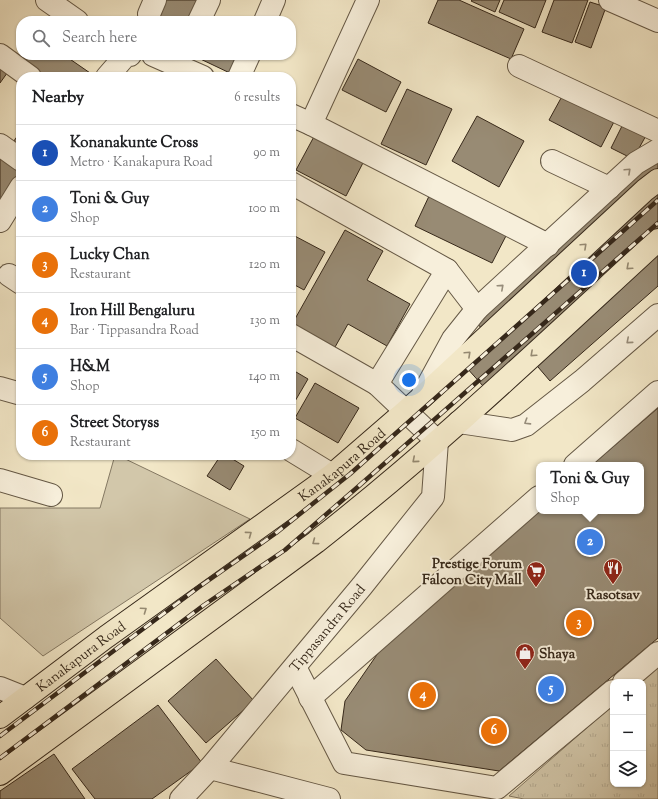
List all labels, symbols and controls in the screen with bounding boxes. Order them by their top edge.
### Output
search box [16,16,296,60]
icon: search [30,27,52,49]
text: Search here [62,28,137,49]
text: Nearby [32,86,84,110]
text: 6 results [234,89,280,107]
text: Konanakunte Cross [70,133,198,154]
text: 1 [43,144,47,162]
text: 90 m [253,144,280,162]
text: Metro · Kanakapura Road [70,154,213,172]
one-way arrow [623,168,631,176]
text: Toni & Guy [70,189,150,210]
text: 2 [42,200,48,218]
text: 100 m [248,200,280,218]
text: Shop [70,210,99,228]
one-way arrow [579,244,587,251]
text: Lucky Chan [70,245,150,266]
text: 3 [42,256,48,274]
text: 120 m [249,256,280,274]
pin: 1 [571,258,597,288]
one-way arrow [626,262,634,269]
text: Restaurant [70,266,131,284]
one-way arrow [496,284,504,292]
text: Iron Hill Bengaluru [70,301,195,322]
text: 4 [42,312,48,330]
text: 130 m [250,312,280,330]
text: Bar · Tippasandra Road [70,322,199,340]
one-way arrow [626,336,633,343]
one-way arrow [530,349,538,357]
one-way arrow [463,351,471,359]
text: H&M [70,357,110,378]
text: 5 [43,368,47,386]
text: 140 m [249,368,280,386]
your location [399,370,419,390]
text: Shop [70,378,99,396]
text: Street Storyss [70,413,159,434]
one-way arrow [525,418,532,425]
text: 6 [42,424,48,442]
text: 150 m [251,424,280,442]
street label: Kanakapura Road [295,424,391,508]
text: Restaurant [70,434,131,452]
one-way arrow [413,455,420,462]
popup [536,462,644,514]
text: Toni & Guy [550,469,630,490]
text: Shop [550,490,580,508]
pin: 2 [577,527,603,557]
one-way arrow [245,532,252,539]
one-way arrow [312,537,319,545]
place label: Prestige Forum Falcon City Mall [422,555,522,591]
restaurant icon: Rasotsav [602,557,624,585]
supermarket icon: Prestige Forum Falcon City Mall [525,560,547,588]
street label: Tippasandra Road [286,581,371,677]
place label: Rasotsav [586,586,640,606]
one-way arrow [139,608,146,615]
pin: 3 [566,608,592,638]
street label: Kanakapura Road [33,618,131,698]
shop icon: Shaya [514,642,536,670]
place label: Shaya [539,645,576,665]
pin: 5 [538,674,564,704]
map controls [610,679,646,787]
button: + [610,679,646,715]
pin: 4 [410,680,436,710]
button: − [610,715,646,751]
pin: 6 [481,716,507,746]
button: layers [610,751,646,787]

